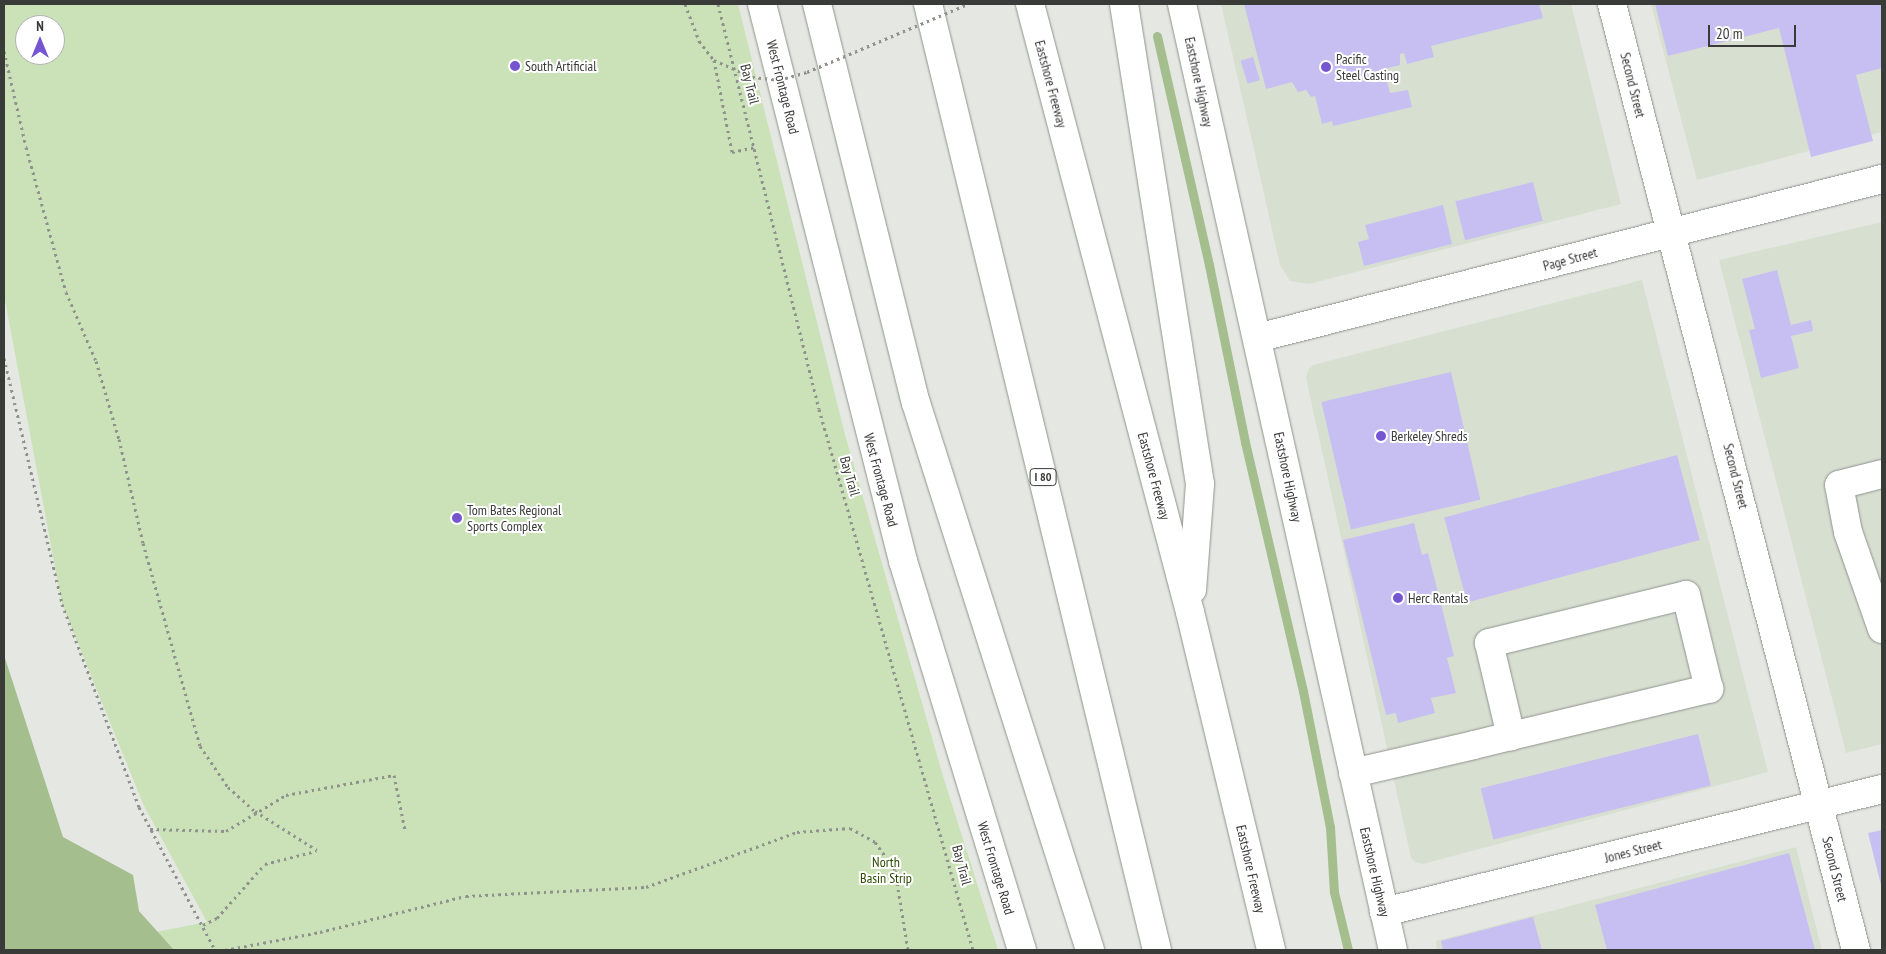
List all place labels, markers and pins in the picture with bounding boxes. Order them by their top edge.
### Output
place label: Pacific Steel Casting [1336,51,1399,84]
place label: South Artificial [525,58,597,74]
marker: South Artificial [509,60,521,72]
marker: Pacific Steel Casting [1320,61,1332,73]
place label: Berkeley Shreds [1391,428,1468,444]
marker: Berkeley Shreds [1375,430,1387,442]
place label: Tom Bates Regional Sports Complex [467,502,561,534]
marker: Tom Bates Regional Sports Complex [451,512,463,524]
place label: Herc Rentals [1408,590,1469,606]
marker: Herc Rentals [1392,592,1404,604]

